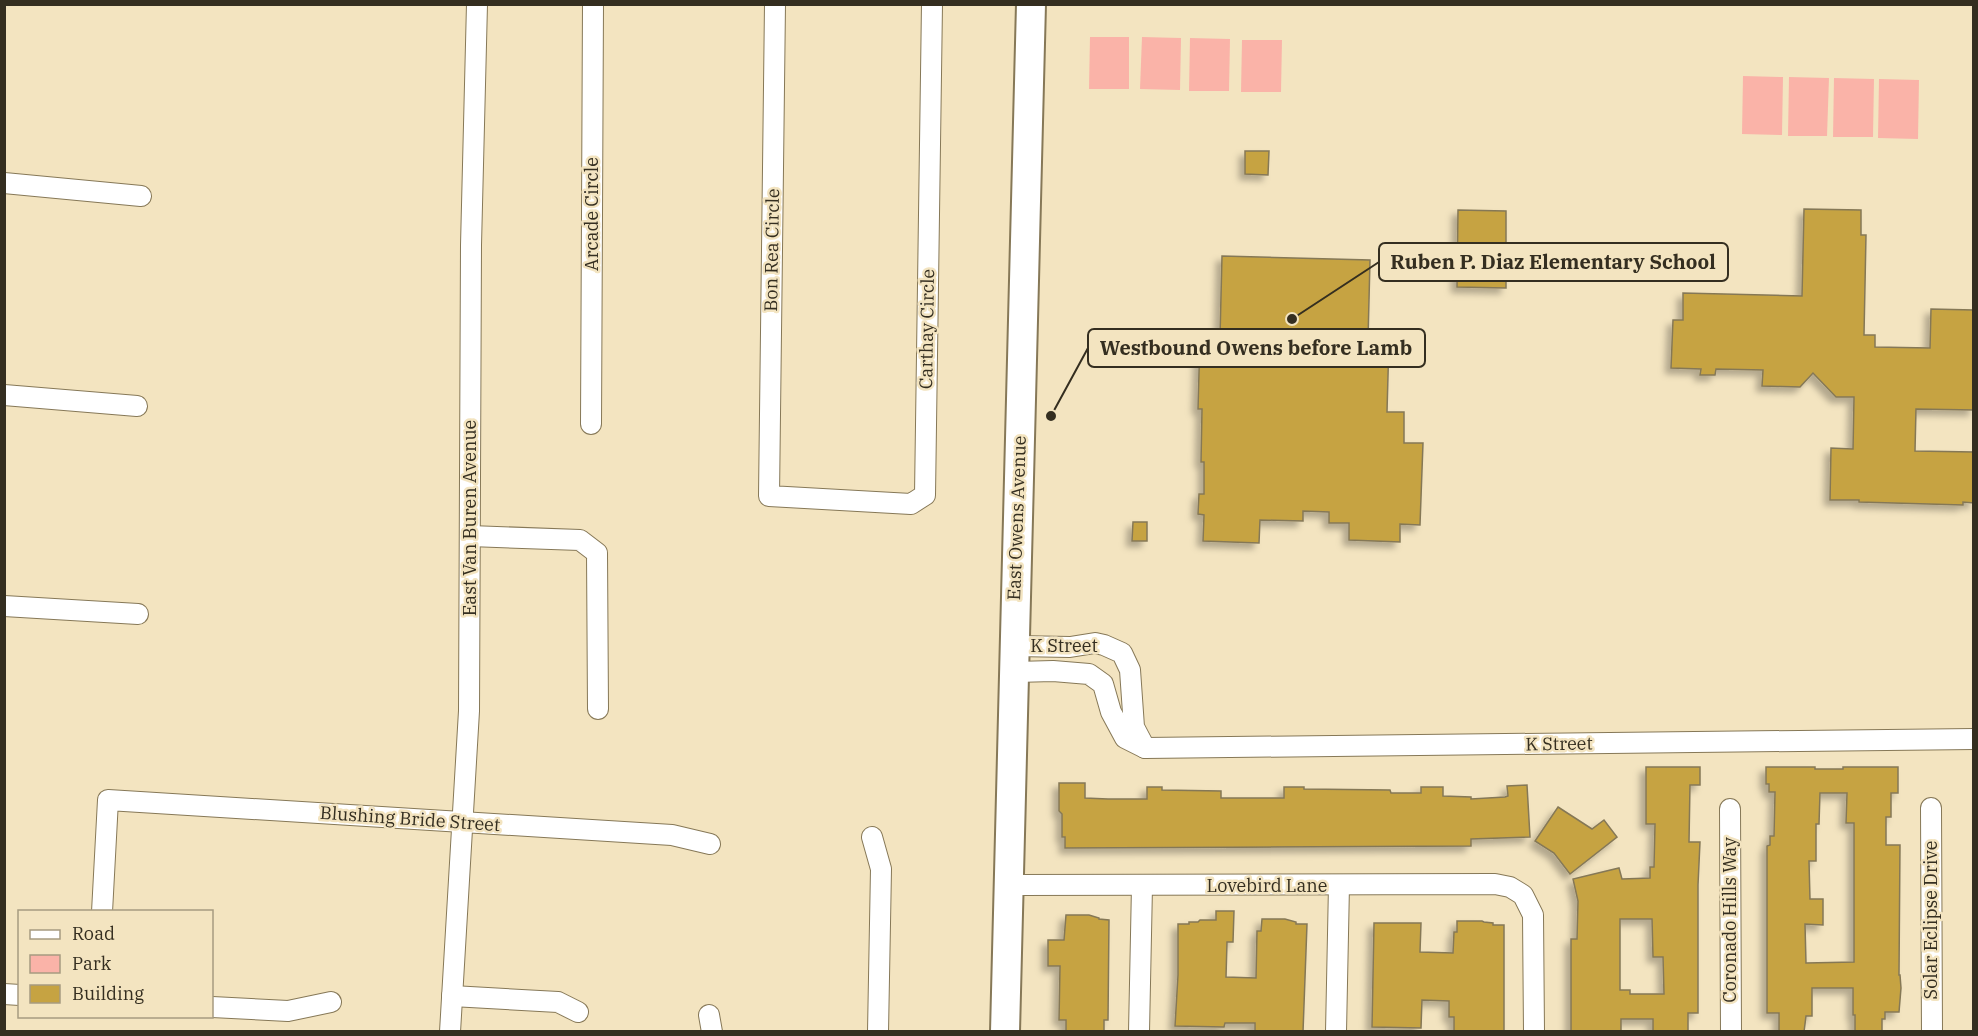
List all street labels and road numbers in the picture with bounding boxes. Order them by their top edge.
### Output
street label: Arcade Circle [580,157,603,271]
street label: Bon Rea Circle [759,188,784,312]
street label: Carthay Circle [914,269,939,389]
street label: East Van Buren Avenue [458,420,481,616]
street label: East Owens Avenue [1002,435,1031,601]
street label: K Street [1030,634,1098,657]
street label: K Street [1525,731,1593,756]
street label: Blushing Bride Street [319,801,501,836]
street label: Coronado Hills Way [1718,837,1741,1003]
street label: Solar Eclipse Drive [1919,841,1942,999]
street label: Lovebird Lane [1207,874,1327,897]

